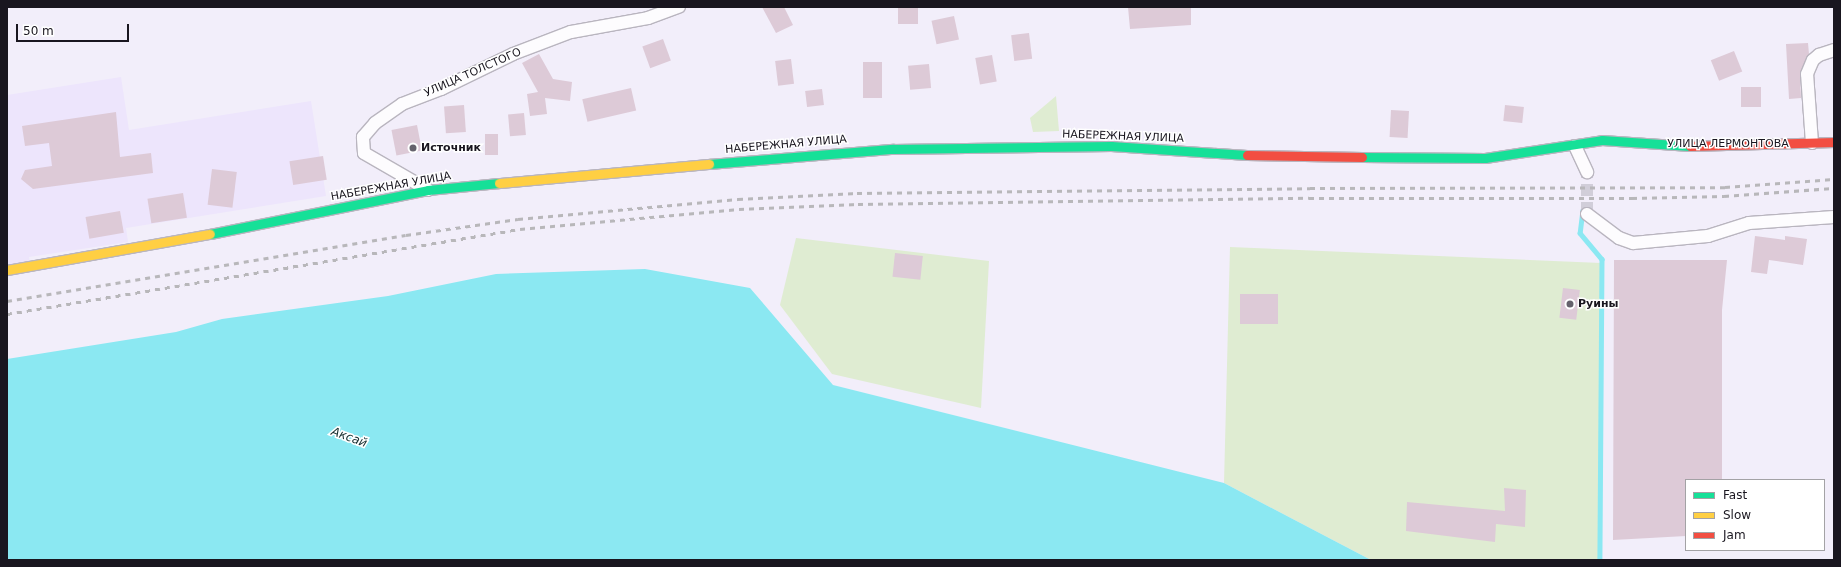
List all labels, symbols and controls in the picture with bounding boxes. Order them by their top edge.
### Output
scale bar [18,16,131,42]
text: 50 m [23,24,54,38]
street label: УЛИЦА ТОЛСТОГО [422,46,524,100]
street label: НАБЕРЕЖНАЯ УЛИЦА [1062,128,1184,146]
street label: НАБЕРЕЖНАЯ УЛИЦА [725,133,847,157]
street label: УЛИЦА ЛЕРМОНТОВА [1667,137,1789,151]
place label: Источник [421,141,481,155]
marker: Источник [408,143,418,153]
street label: НАБЕРЕЖНАЯ УЛИЦА [330,170,452,204]
place label: Руины [1578,297,1618,311]
marker: Руины [1565,299,1575,309]
water label: Аксай [329,425,369,451]
legend [1685,479,1825,551]
text: Fast [1723,488,1747,502]
text: Slow [1723,508,1751,522]
text: Jam [1723,528,1746,542]

